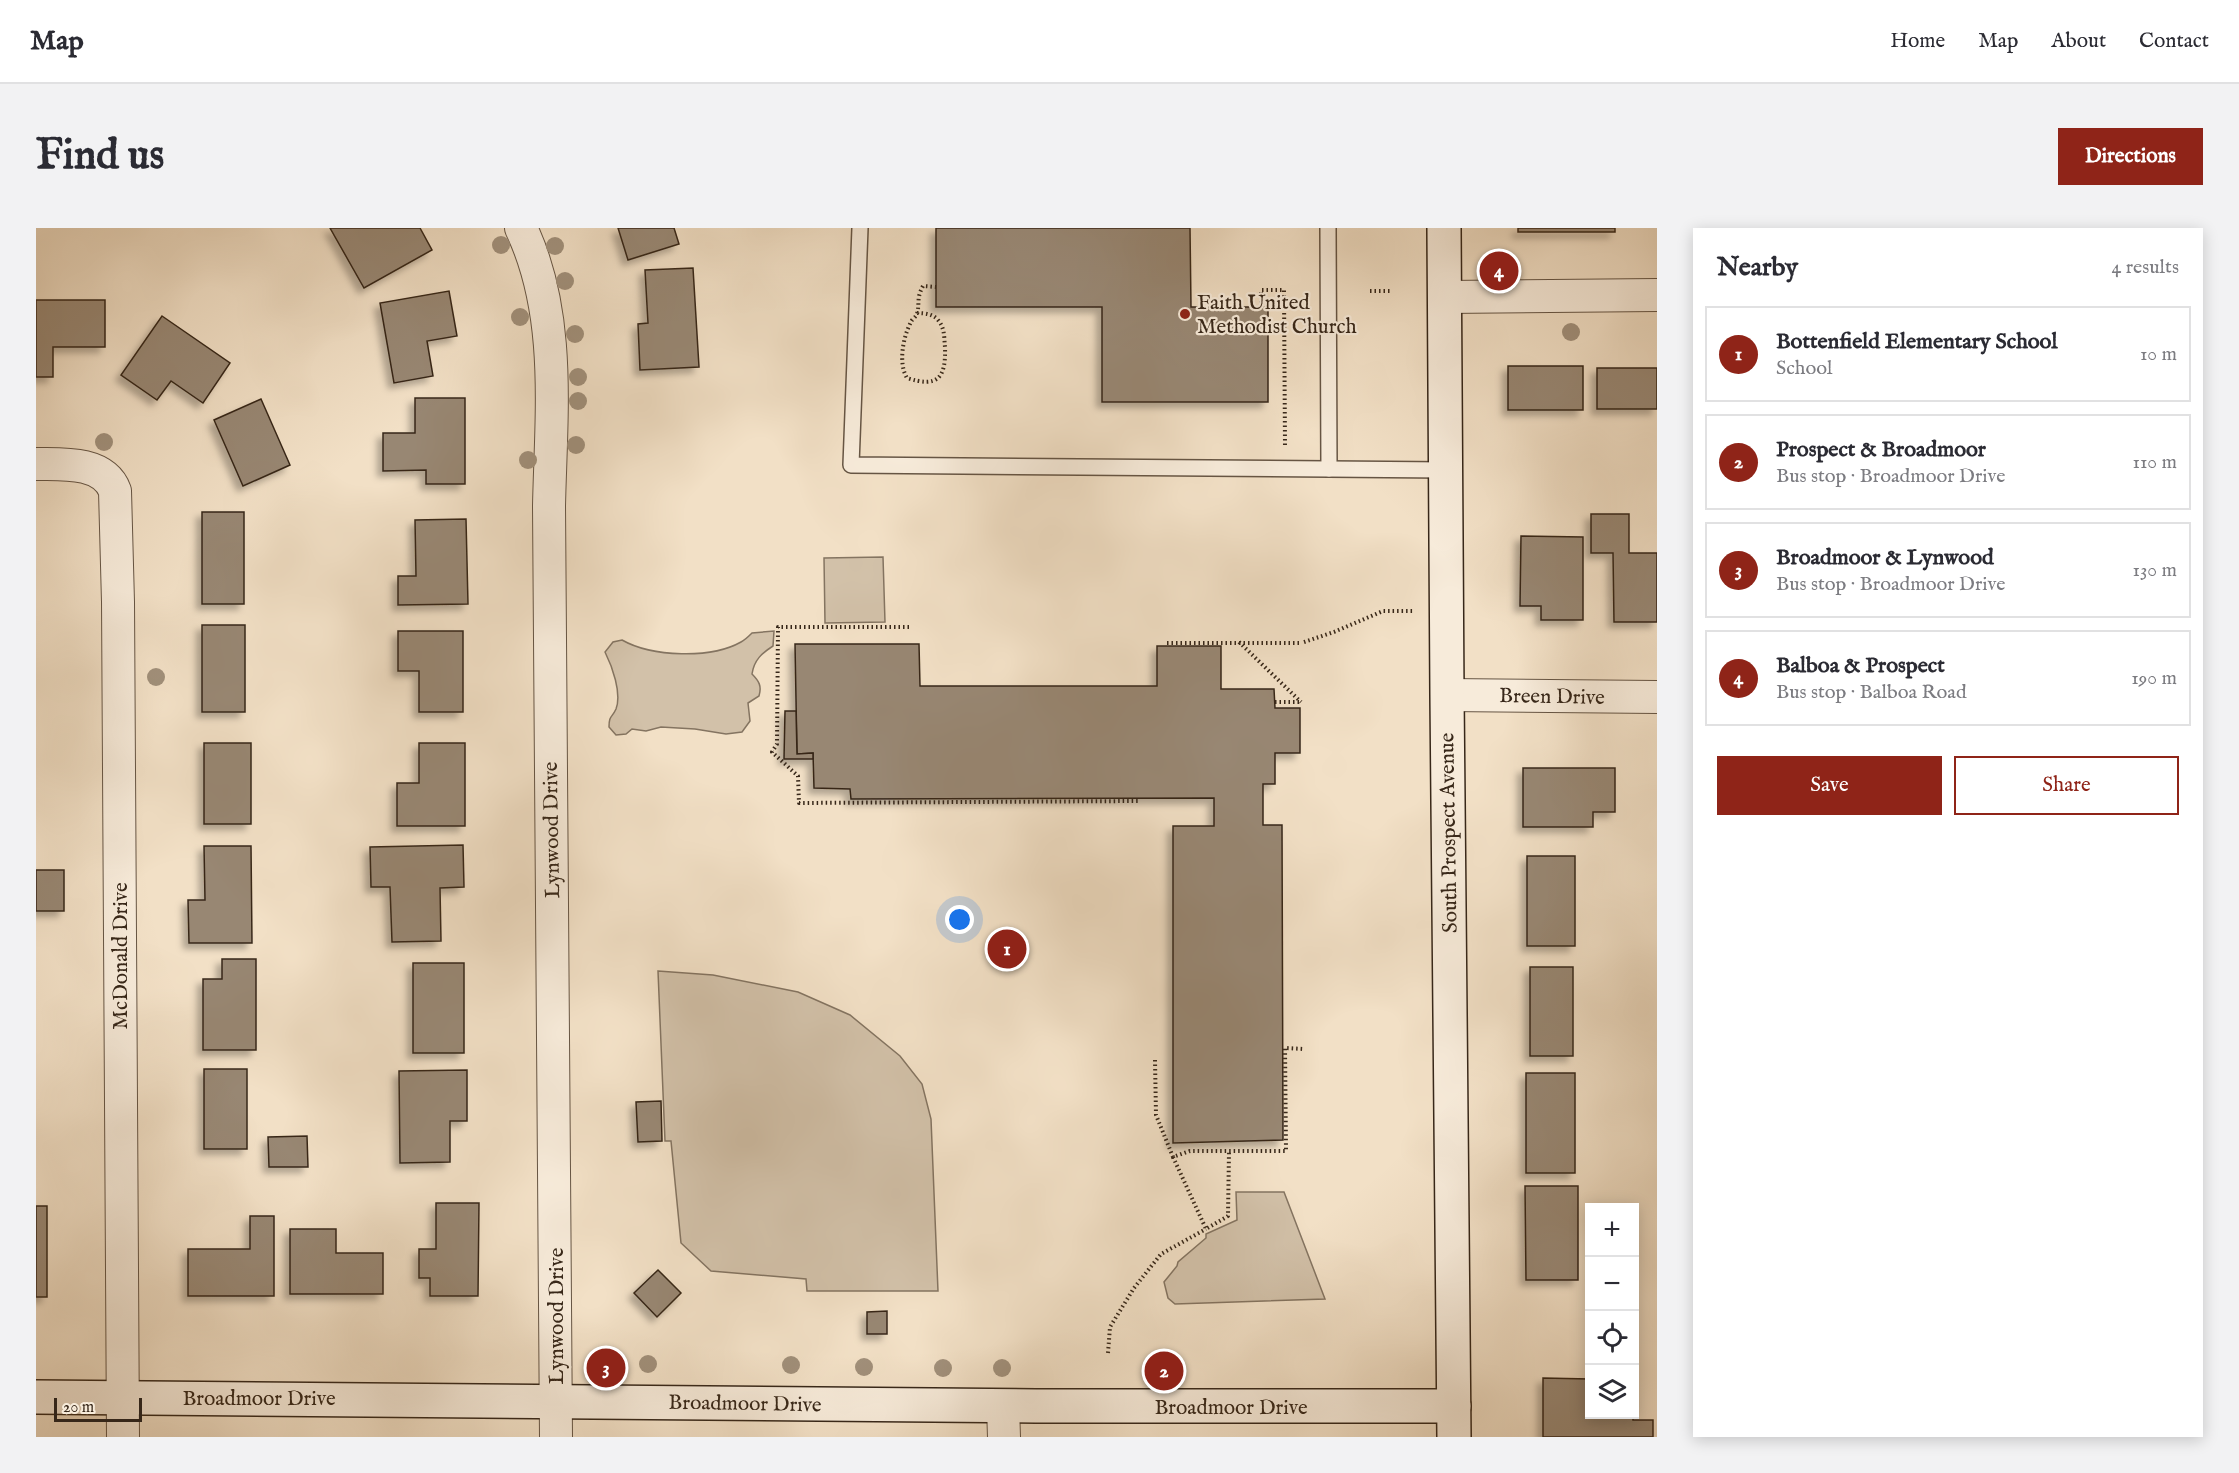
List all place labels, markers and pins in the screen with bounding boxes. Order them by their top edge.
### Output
pin: 4 [1480,248,1518,294]
place label: Faith United Methodist Church [1197,290,1357,341]
marker: Faith United Methodist Church [1178,307,1192,321]
pin: 1 [988,926,1026,972]
pin: 3 [586,1346,626,1390]
pin: 2 [1144,1348,1184,1394]

